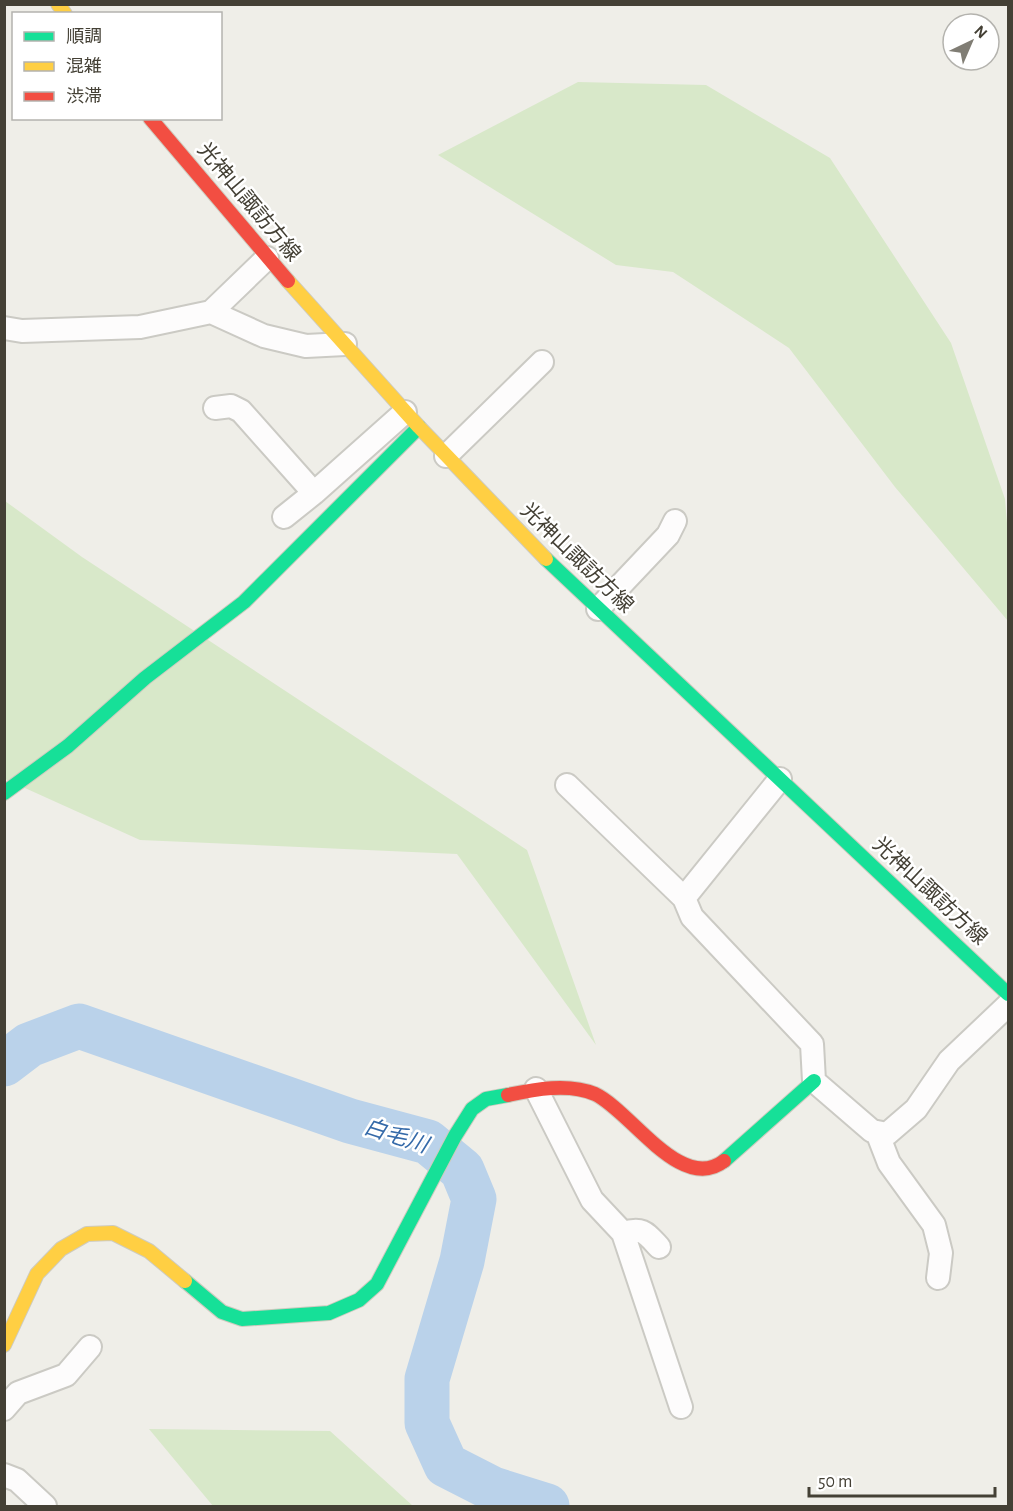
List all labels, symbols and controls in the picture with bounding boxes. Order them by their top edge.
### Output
legend [12,12,222,120]
north arrow [941,12,1001,72]
text: N [971,22,990,42]
text: 順調 [66,28,102,46]
text: 混雑 [66,56,102,76]
text: 渋滞 [66,87,102,106]
street label: 光神山諏訪方線 [194,138,305,265]
street label: 光神山諏訪方線 [517,499,638,617]
street label: 光神山諏訪方線 [869,832,992,949]
water label: 白毛川 [361,1114,433,1157]
scale bar [809,1460,995,1498]
text: 50 m [818,1473,852,1491]

